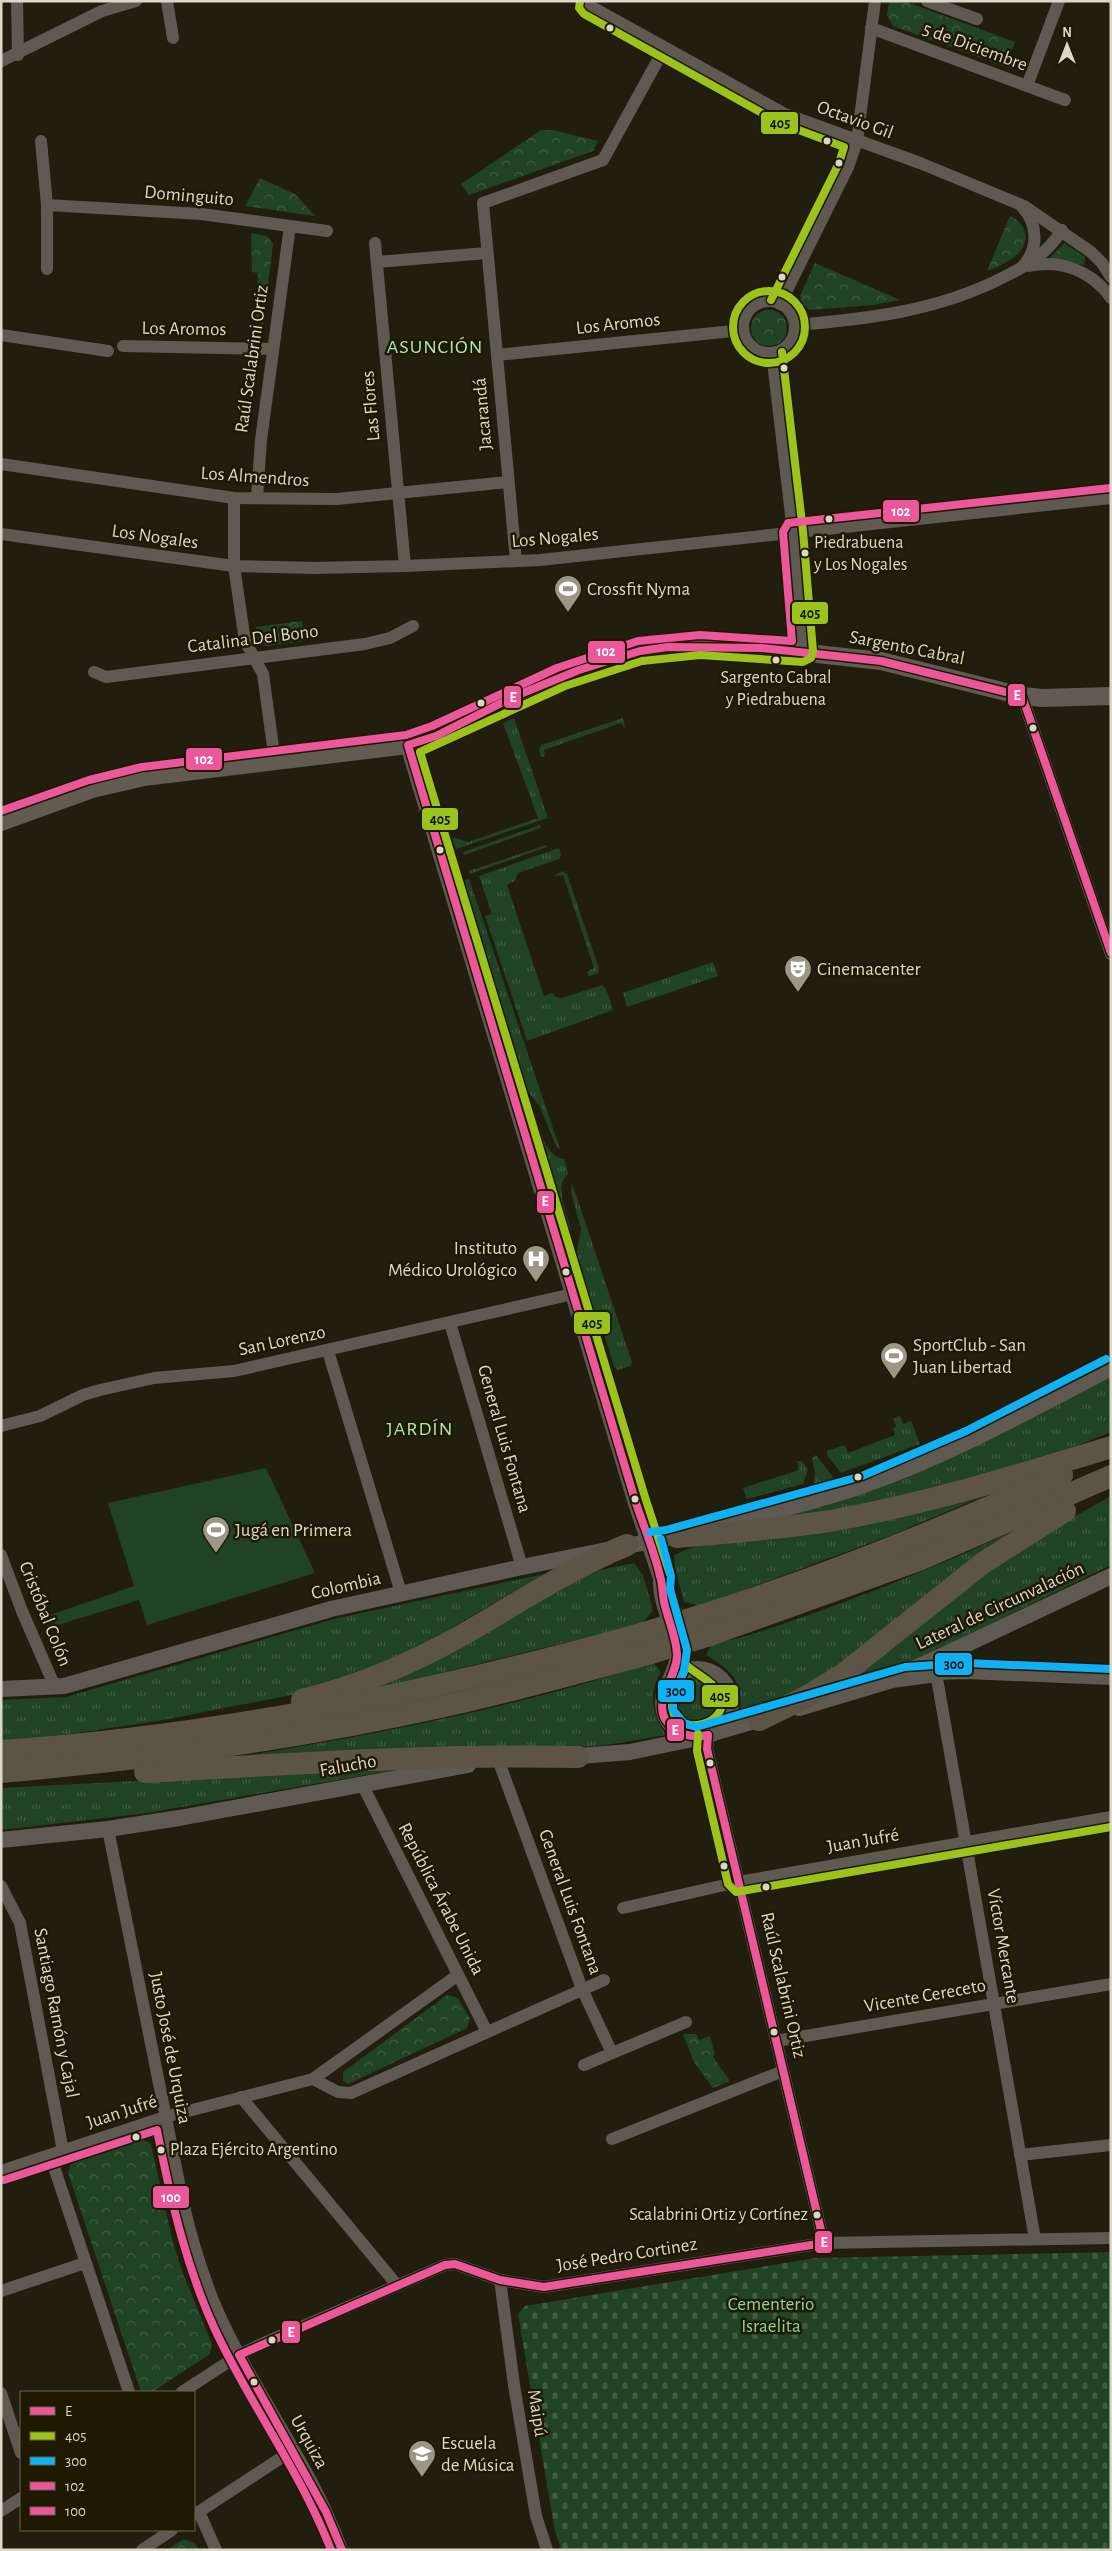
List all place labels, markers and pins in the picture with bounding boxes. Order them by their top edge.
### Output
unlabelled marker [605,23,615,33]
unlabelled marker [822,136,832,146]
unlabelled marker [834,158,844,168]
unlabelled marker [777,272,787,282]
unlabelled marker [779,363,789,373]
unlabelled marker [824,514,834,524]
place label: Piedrabuena y Los Nogales [813,534,907,574]
marker: Piedrabuena y Los Nogales [800,548,810,558]
sports icon: Crossfit Nyma [553,574,583,613]
place label: Crossfit Nyma [587,580,690,599]
marker: Sargento Cabral y Piedrabuena [771,655,781,665]
place label: Sargento Cabral y Piedrabuena [721,669,831,709]
unlabelled marker [476,698,486,708]
unlabelled marker [1028,723,1038,733]
unlabelled marker [435,845,445,855]
theatre icon: Cinemacenter [783,954,813,993]
place label: Cinemacenter [817,960,921,979]
place label: Instituto Médico Urológico [388,1239,517,1280]
hospital icon: Instituto Médico Urológico [521,1244,551,1283]
unlabelled marker [561,1267,571,1277]
place label: SportClub - San Juan Libertad [913,1336,1026,1377]
sports icon: SportClub - San Juan Libertad [879,1341,909,1380]
unlabelled marker [853,1472,863,1482]
unlabelled marker [630,1494,640,1504]
sports icon: Jugá en Primera [201,1515,231,1554]
place label: Jugá en Primera [235,1521,352,1540]
unlabelled marker [705,1758,715,1768]
unlabelled marker [719,1861,729,1871]
unlabelled marker [761,1882,771,1892]
unlabelled marker [769,2027,779,2037]
unlabelled marker [131,2132,141,2142]
place label: Plaza Ejército Argentino [170,2141,338,2159]
marker: Plaza Ejército Argentino [156,2145,166,2155]
place label: Scalabrini Ortiz y Cortínez [629,2206,808,2224]
marker: Scalabrini Ortiz y Cortínez [812,2210,822,2220]
unlabelled marker [267,2335,277,2345]
unlabelled marker [249,2377,259,2387]
place label: Escuela de Música [441,2434,515,2475]
school or university icon: Escuela de Música [407,2439,437,2478]

